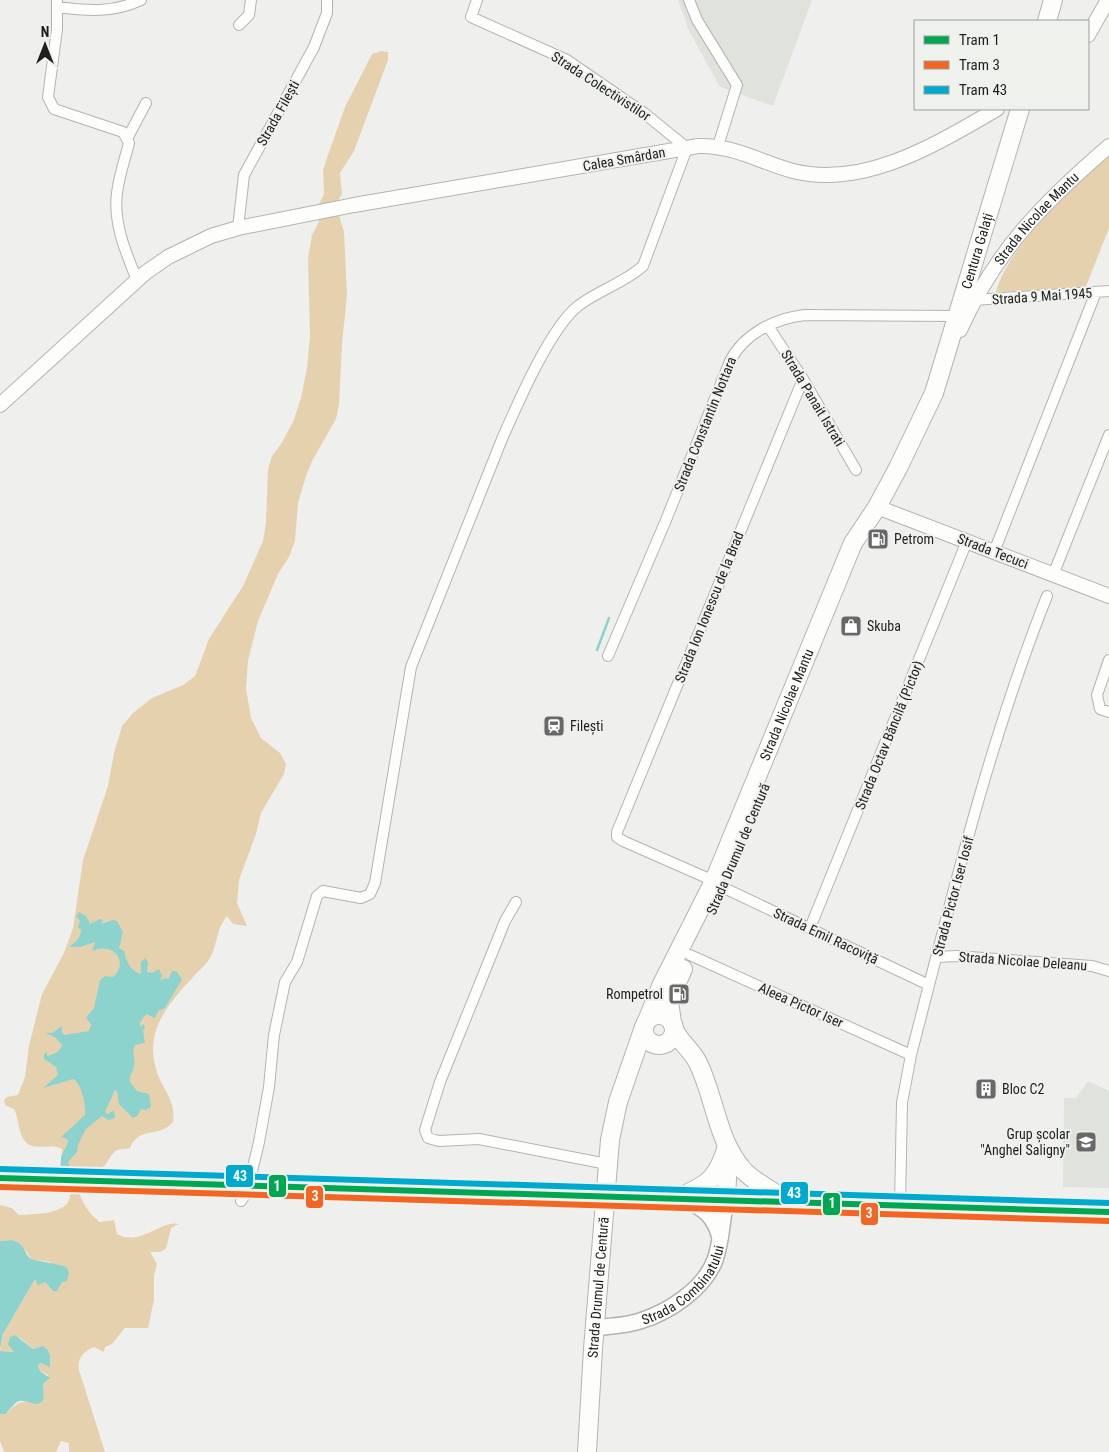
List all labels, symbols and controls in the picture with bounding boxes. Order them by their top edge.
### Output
north arrow [20,20,70,70]
legend [914,20,1089,110]
text: N [41,24,49,40]
text: Tram 1 [959,31,1000,49]
street label: Strada Colectivistilor [548,48,654,124]
text: Tram 3 [959,56,1000,74]
street label: Strada Filești [253,77,303,149]
text: Tram 43 [959,81,1007,99]
street label: Calea Smârdan [582,144,666,174]
street label: Strada Nicolae Mantu [991,169,1082,268]
street label: Centura Galați [958,211,996,291]
street label: Strada 9 Mai 1945 [991,285,1093,307]
street label: Strada Panait Istrati [778,347,848,449]
street label: Strada Constantin Nottara [671,354,739,494]
fuel station icon: Petrom [866,527,890,551]
street label: Strada Ion Ionescu de la Brad [671,529,747,685]
street label: Strada Tecuci [955,530,1031,572]
place label: Petrom [894,531,934,547]
shop icon: Skuba [839,614,863,638]
place label: Skuba [867,618,901,634]
street label: Strada Nicolae Mantu [756,646,817,763]
street label: Strada Octav Băncilă (Pictor) [852,658,927,812]
station icon: Filești [542,714,566,738]
place label: Filești [570,718,603,735]
street label: Strada Drumul de Centură [703,781,773,917]
street label: Strada Pictor Iser Iosif [929,834,977,958]
street label: Strada Emil Racoviță [771,905,881,968]
street label: Strada Nicolae Deleanu [958,949,1088,973]
street label: Aleea Pictor Iser [756,979,846,1031]
fuel station icon: Rompetrol [667,982,691,1006]
place label: Rompetrol [606,986,663,1002]
building icon: Bloc C2 [974,1077,998,1101]
place label: Bloc C2 [1002,1081,1044,1097]
place label: Grup școlar "Anghel Saligny" [980,1126,1070,1158]
school or university icon: Grup școlar "Anghel Saligny" [1074,1130,1098,1154]
line badge: 43 [225,1164,254,1188]
text: 43 [233,1168,247,1184]
line badge: 1 [268,1174,287,1198]
text: 1 [273,1178,281,1194]
line badge: 43 [780,1181,809,1205]
line badge: 3 [305,1185,324,1209]
text: 43 [787,1185,801,1201]
text: 3 [311,1188,319,1204]
line badge: 1 [822,1192,841,1216]
text: 1 [828,1195,836,1211]
line badge: 3 [860,1202,879,1226]
text: 3 [865,1205,873,1221]
street label: Strada Drumul de Centură [584,1216,612,1358]
street label: Strada Combinatului [639,1244,727,1328]

